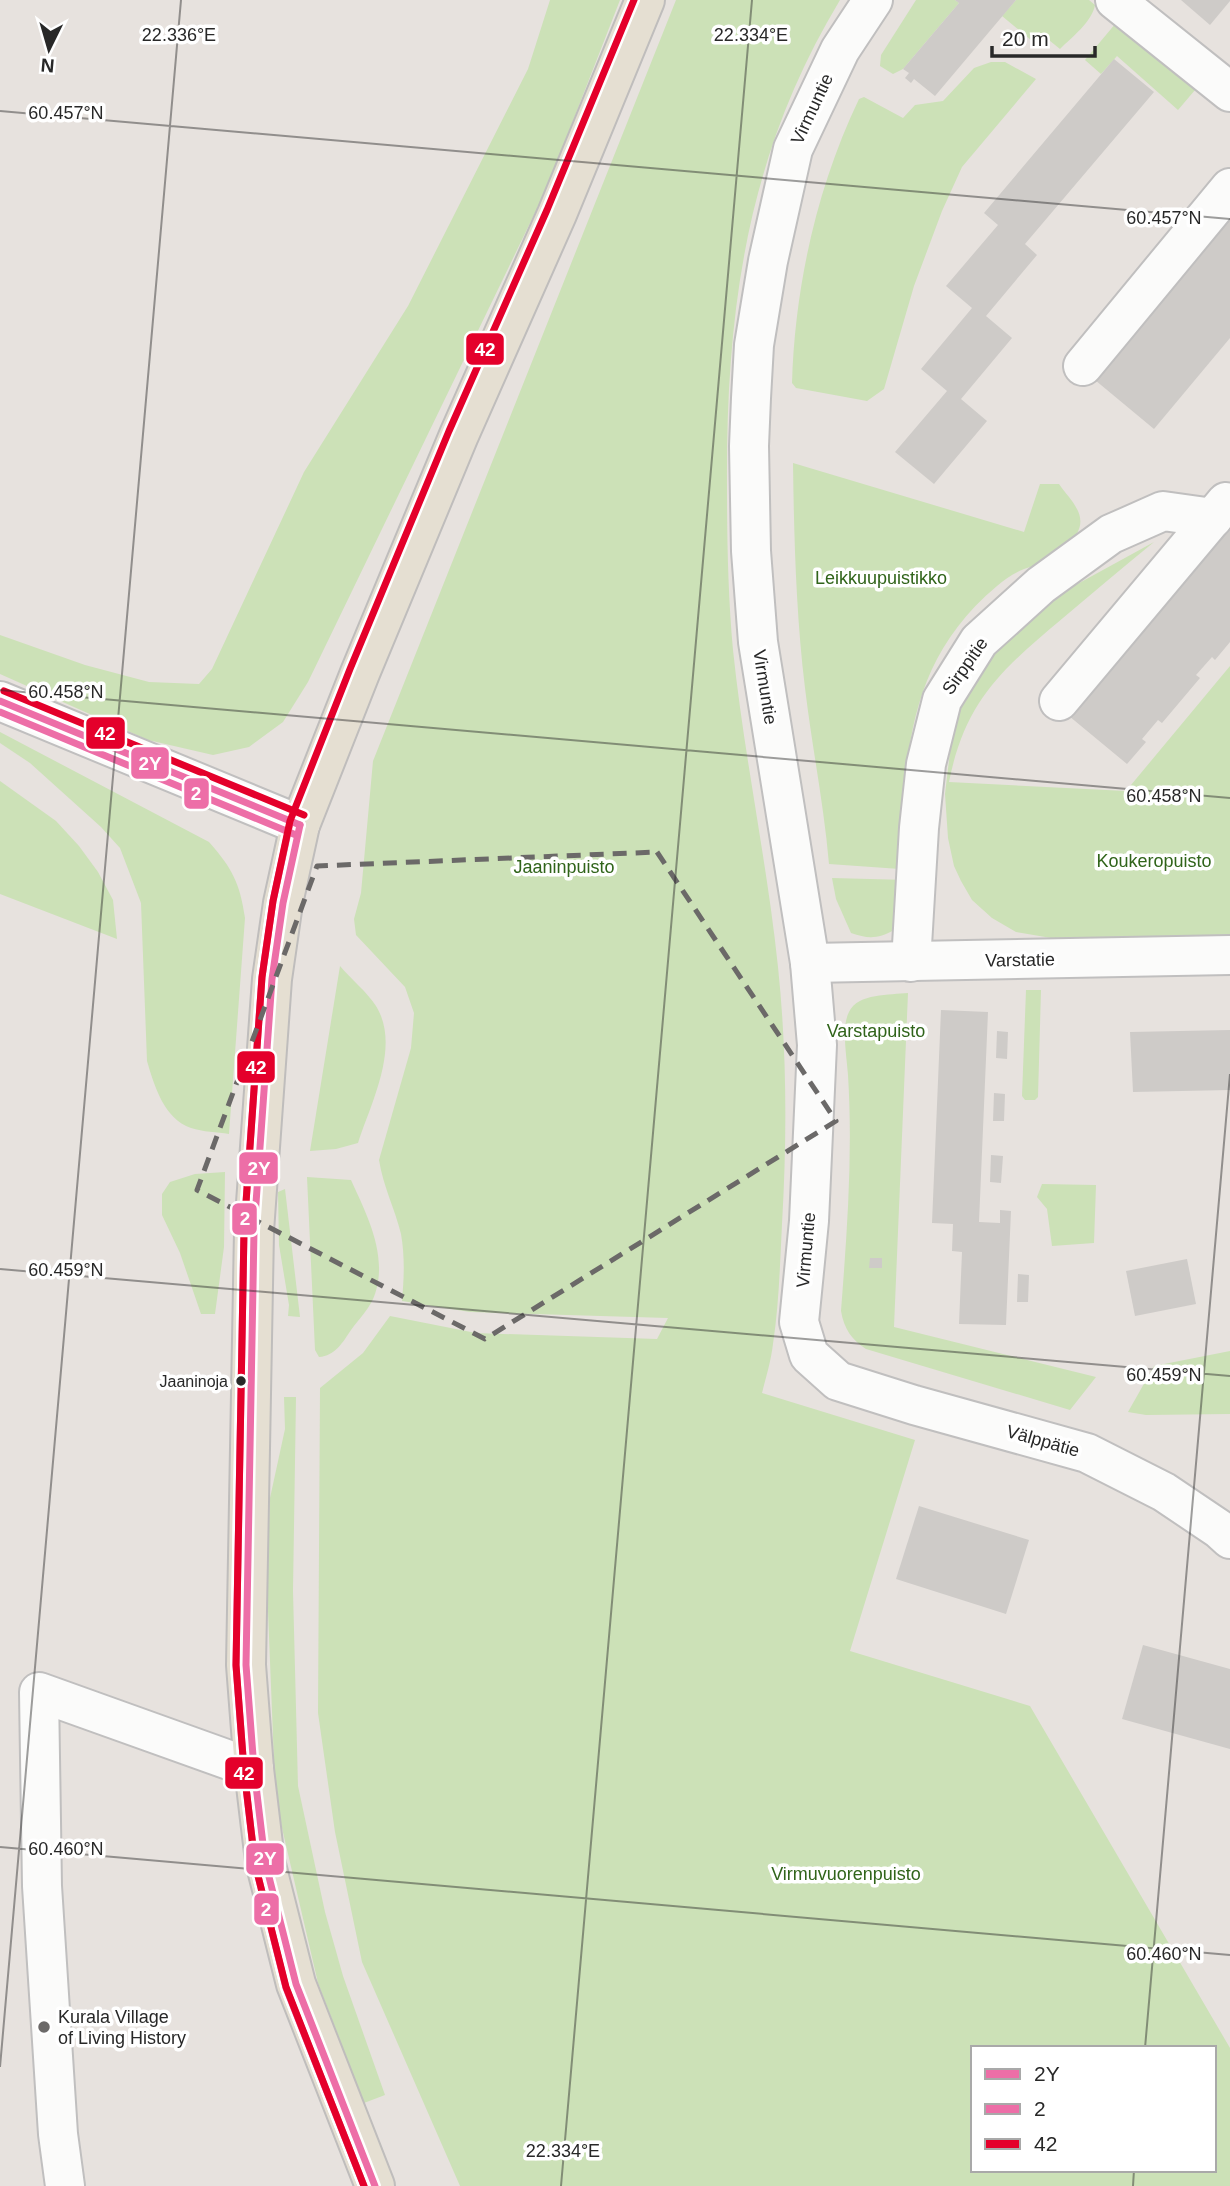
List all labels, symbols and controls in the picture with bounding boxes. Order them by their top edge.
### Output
north arrow [14,14,84,84]
scale bar [992,14,1095,58]
text: 22.336°E [142,25,216,45]
text: 22.334°E [714,25,788,45]
text: 20 m [1002,27,1049,50]
text: N [40,54,55,76]
street label: Virmuntie [787,70,837,148]
text: 60.457°N [28,103,104,123]
text: 60.457°N [1126,208,1202,228]
line badge: 42 [465,332,505,366]
text: 42 [474,339,496,360]
park label: Leikkuupuistikko [815,568,947,588]
street label: Sirppitie [938,634,992,698]
street label: Virmuntie [749,648,781,726]
text: 60.458°N [28,682,104,702]
line badge: 42 [85,716,126,750]
text: 42 [94,723,116,744]
line badge: 2Y [130,746,170,780]
text: 2Y [138,753,162,774]
line badge: 2 [183,777,210,810]
text: 2 [191,783,201,804]
text: 60.458°N [1126,786,1202,806]
park label: Koukeropuisto [1096,851,1212,871]
park label: Jaaninpuisto [513,857,615,877]
street label: Varstatie [985,949,1055,971]
park label: Varstapuisto [827,1021,925,1041]
line badge: 42 [236,1050,276,1084]
text: 42 [245,1057,267,1078]
line badge: 2Y [238,1151,279,1185]
text: 2Y [247,1158,271,1179]
line badge: 2 [231,1202,258,1236]
text: 2 [240,1208,250,1229]
street label: Virmuntie [793,1211,819,1289]
text: 60.459°N [28,1260,104,1280]
text: 60.459°N [1126,1365,1202,1385]
place label: Jaaninoja [160,1373,228,1390]
marker: Jaaninoja [234,1374,248,1388]
street label: Välppätie [1004,1421,1082,1461]
line badge: 42 [224,1756,264,1790]
text: 42 [233,1763,255,1784]
text: 60.460°N [28,1839,104,1859]
line badge: 2Y [245,1842,285,1876]
text: 2Y [253,1848,277,1869]
park label: Virmuvuorenpuisto [771,1864,921,1884]
line badge: 2 [253,1892,280,1926]
text: 2 [261,1899,271,1920]
text: 60.460°N [1126,1944,1202,1964]
place label: Kurala Village of Living History [58,2007,186,2048]
marker: Kurala Village of Living History [36,2019,52,2035]
legend [971,2046,1216,2172]
text: 2Y [1034,2062,1060,2085]
text: 2 [1034,2097,1046,2120]
text: 42 [1034,2132,1057,2155]
text: 22.334°E [526,2141,600,2161]

